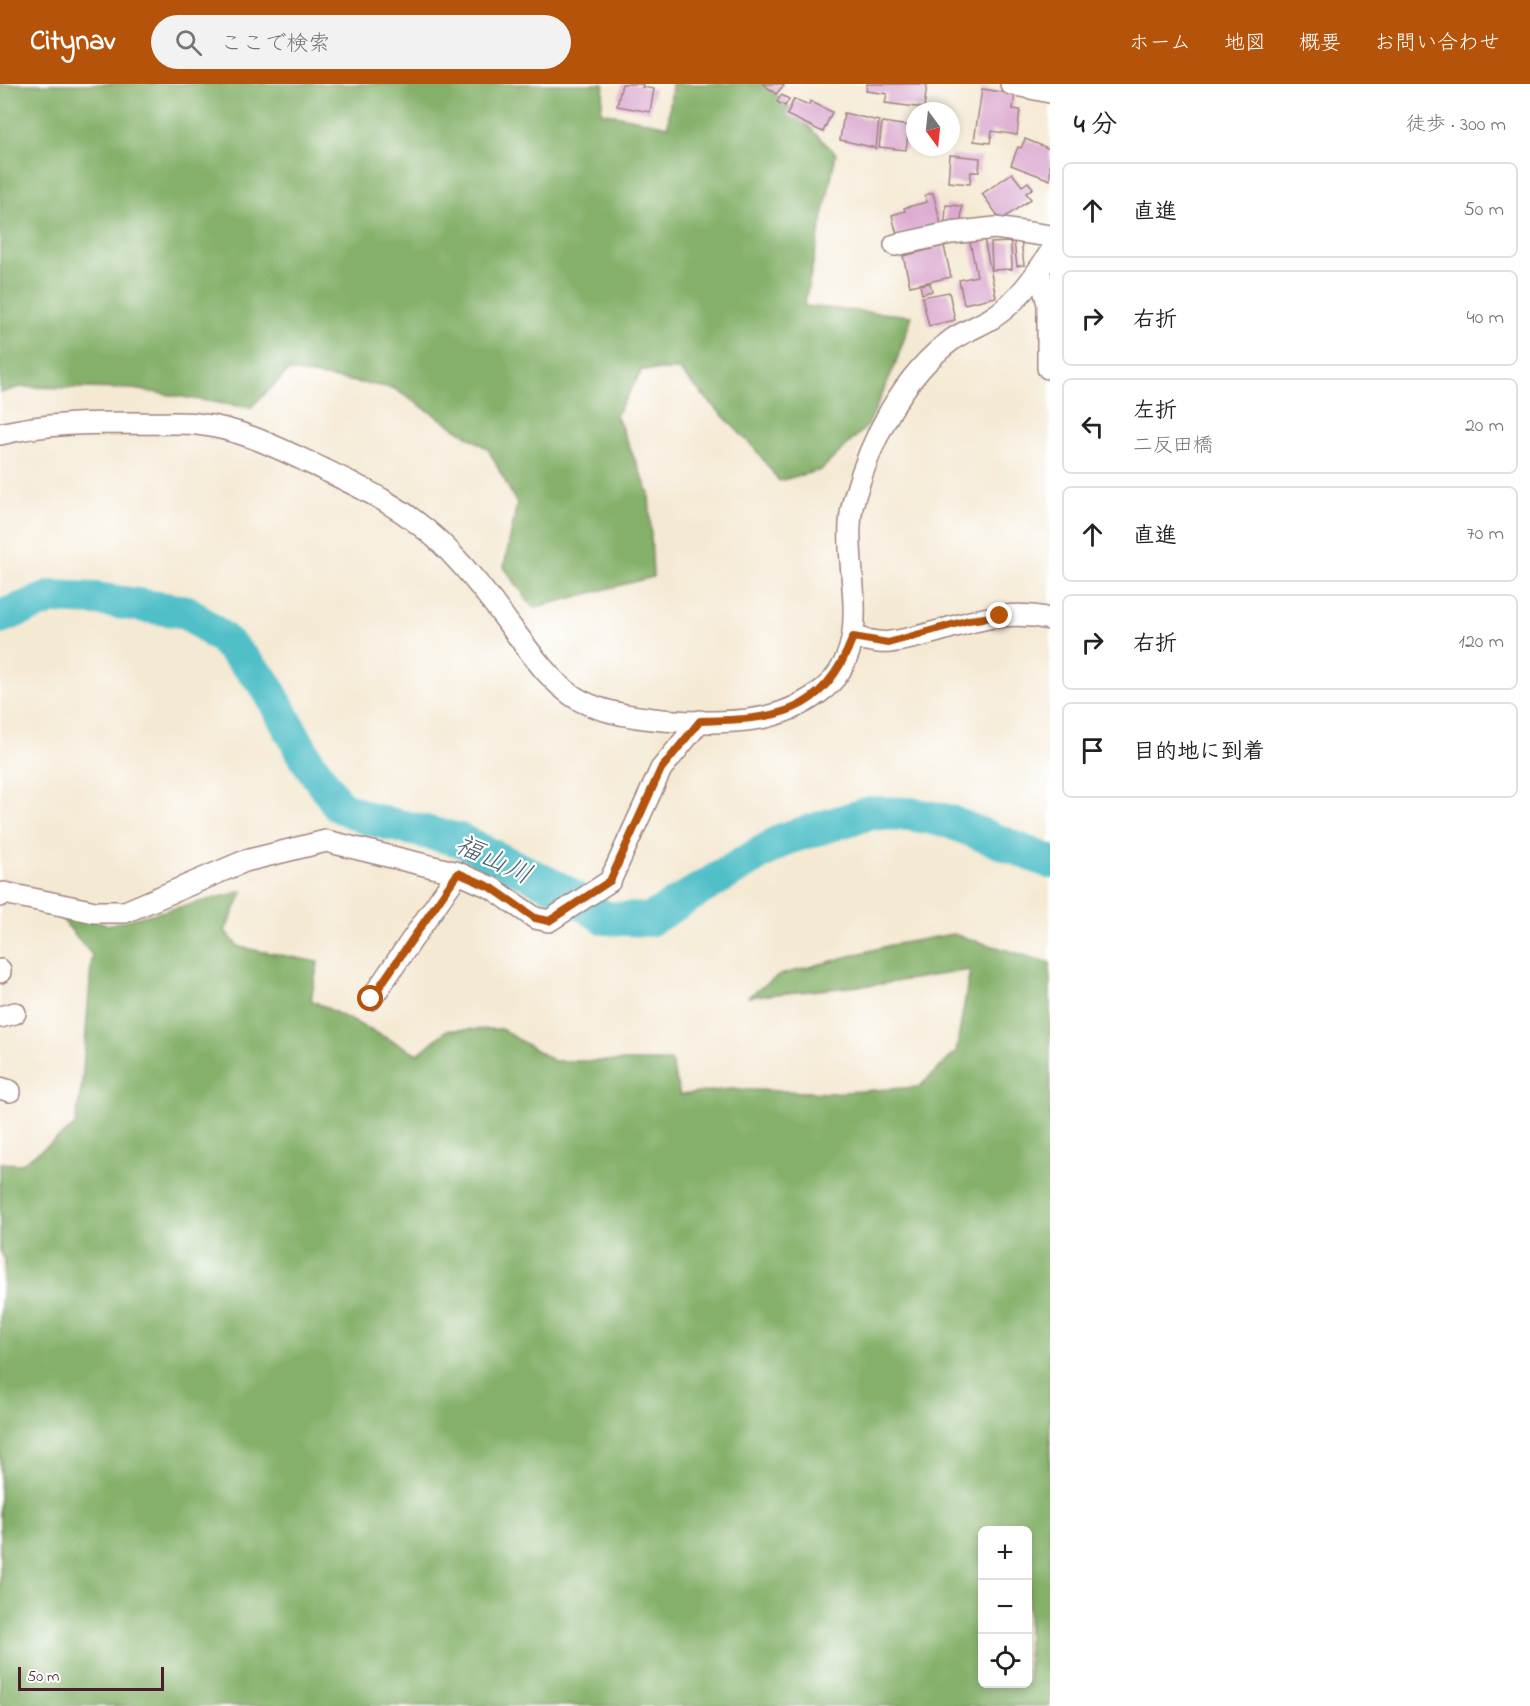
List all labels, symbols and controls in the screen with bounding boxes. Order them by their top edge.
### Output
search box [151,15,571,69]
text: Citynav [30,22,115,63]
icon: search [172,26,205,59]
text: ここで検索 [220,29,330,61]
text: ホーム [1129,29,1191,59]
text: 地図 [1224,29,1266,59]
text: 概要 [1299,29,1341,59]
text: お問い合わせ [1374,29,1500,59]
north arrow [906,102,960,156]
text: 4 分 [1074,107,1117,145]
text: 徒歩 · 300 m [1406,111,1506,140]
icon: ahead [1076,194,1109,227]
text: 50 m [1463,196,1504,225]
text: 直進 [1133,197,1177,229]
icon: right [1076,302,1109,335]
text: 40 m [1467,304,1504,333]
text: 右折 [1133,305,1177,337]
text: 左折 [1133,396,1177,428]
icon: left [1076,410,1109,443]
text: 20 m [1465,412,1504,441]
text: 二反田橋 [1133,432,1213,461]
icon: ahead [1076,518,1109,551]
text: 70 m [1467,520,1504,549]
text: 直進 [1133,521,1177,553]
route end [986,602,1012,628]
icon: right [1076,626,1109,659]
text: 120 m [1459,628,1504,657]
text: 右折 [1133,629,1177,661]
icon: arrive [1076,734,1109,767]
text: 目的地に到着 [1133,737,1265,769]
water label: 福山川 [448,826,538,896]
route start [357,985,383,1011]
map controls [978,1526,1032,1688]
button: + [978,1526,1032,1580]
button: − [978,1580,1032,1634]
button: locate [978,1634,1032,1688]
scale bar [18,1664,164,1692]
text: 50 m [27,1665,59,1689]

